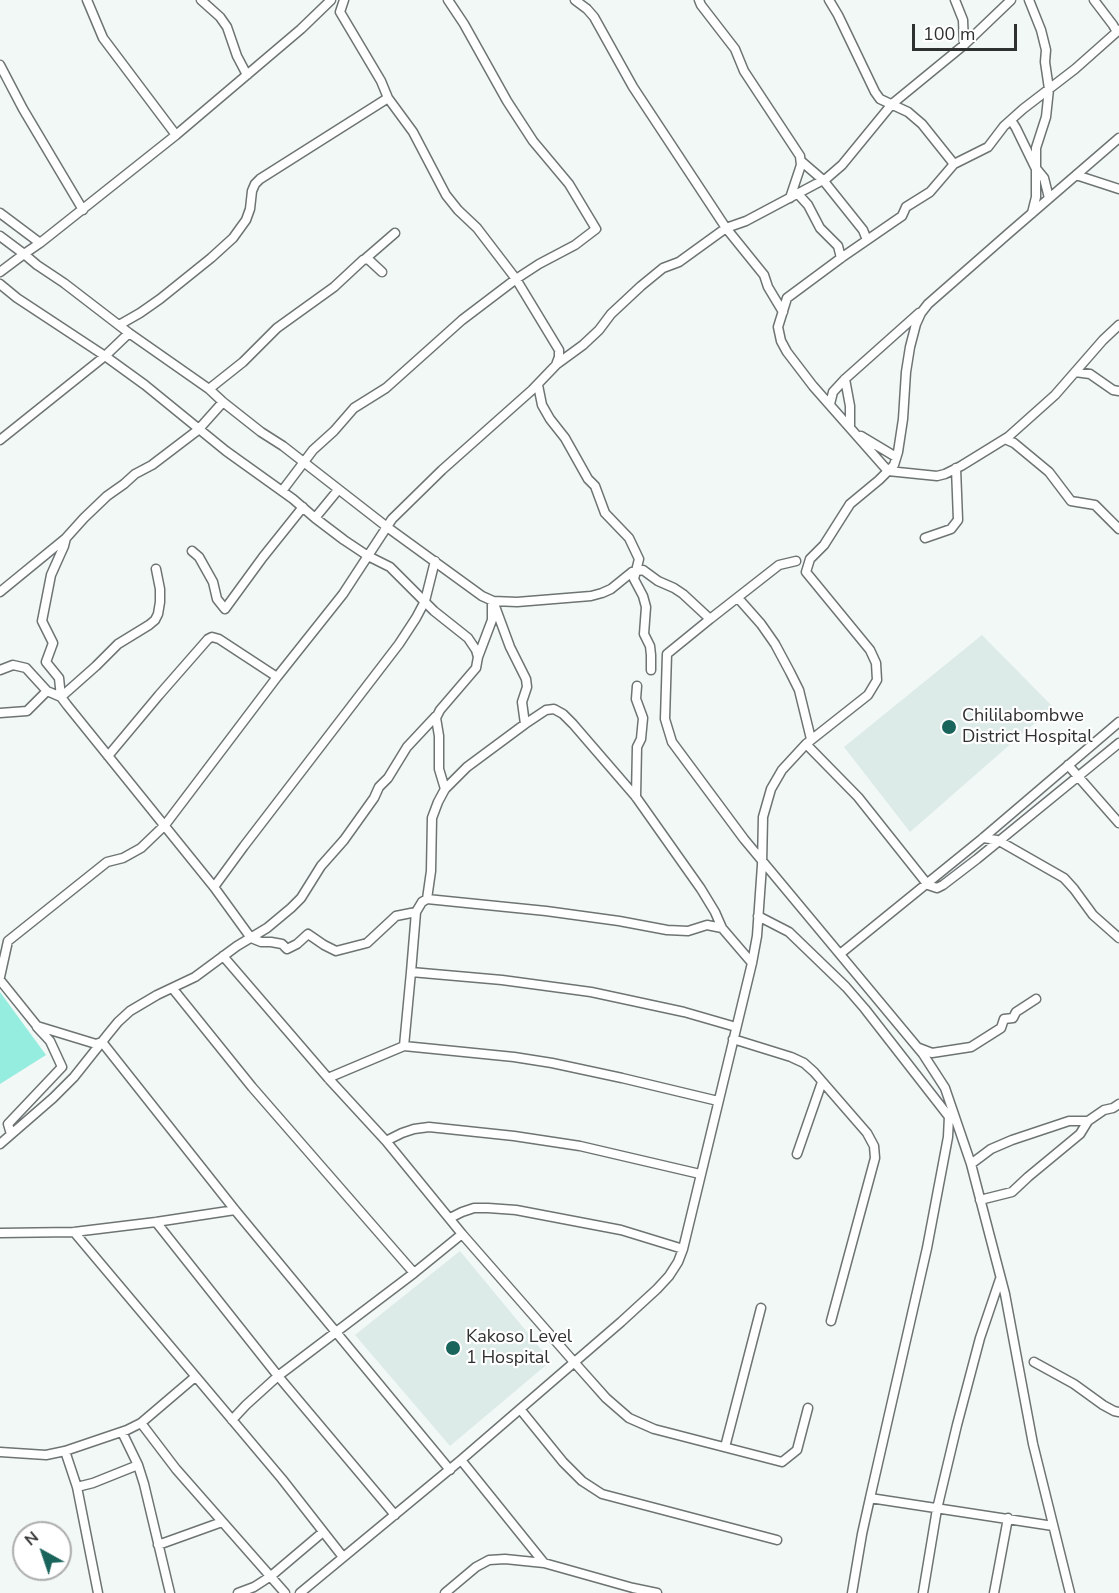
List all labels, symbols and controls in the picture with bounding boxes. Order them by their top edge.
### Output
scale bar [915,12,1020,50]
text: 100 m [923,22,975,46]
place label: Chililabombwe District Hospital [962,706,1092,748]
marker: Chililabombwe District Hospital [940,718,958,736]
place label: Kakoso Level 1 Hospital [466,1327,572,1370]
marker: Kakoso Level 1 Hospital [444,1339,462,1357]
north arrow [12,1521,72,1581]
text: N [20,1526,43,1551]

